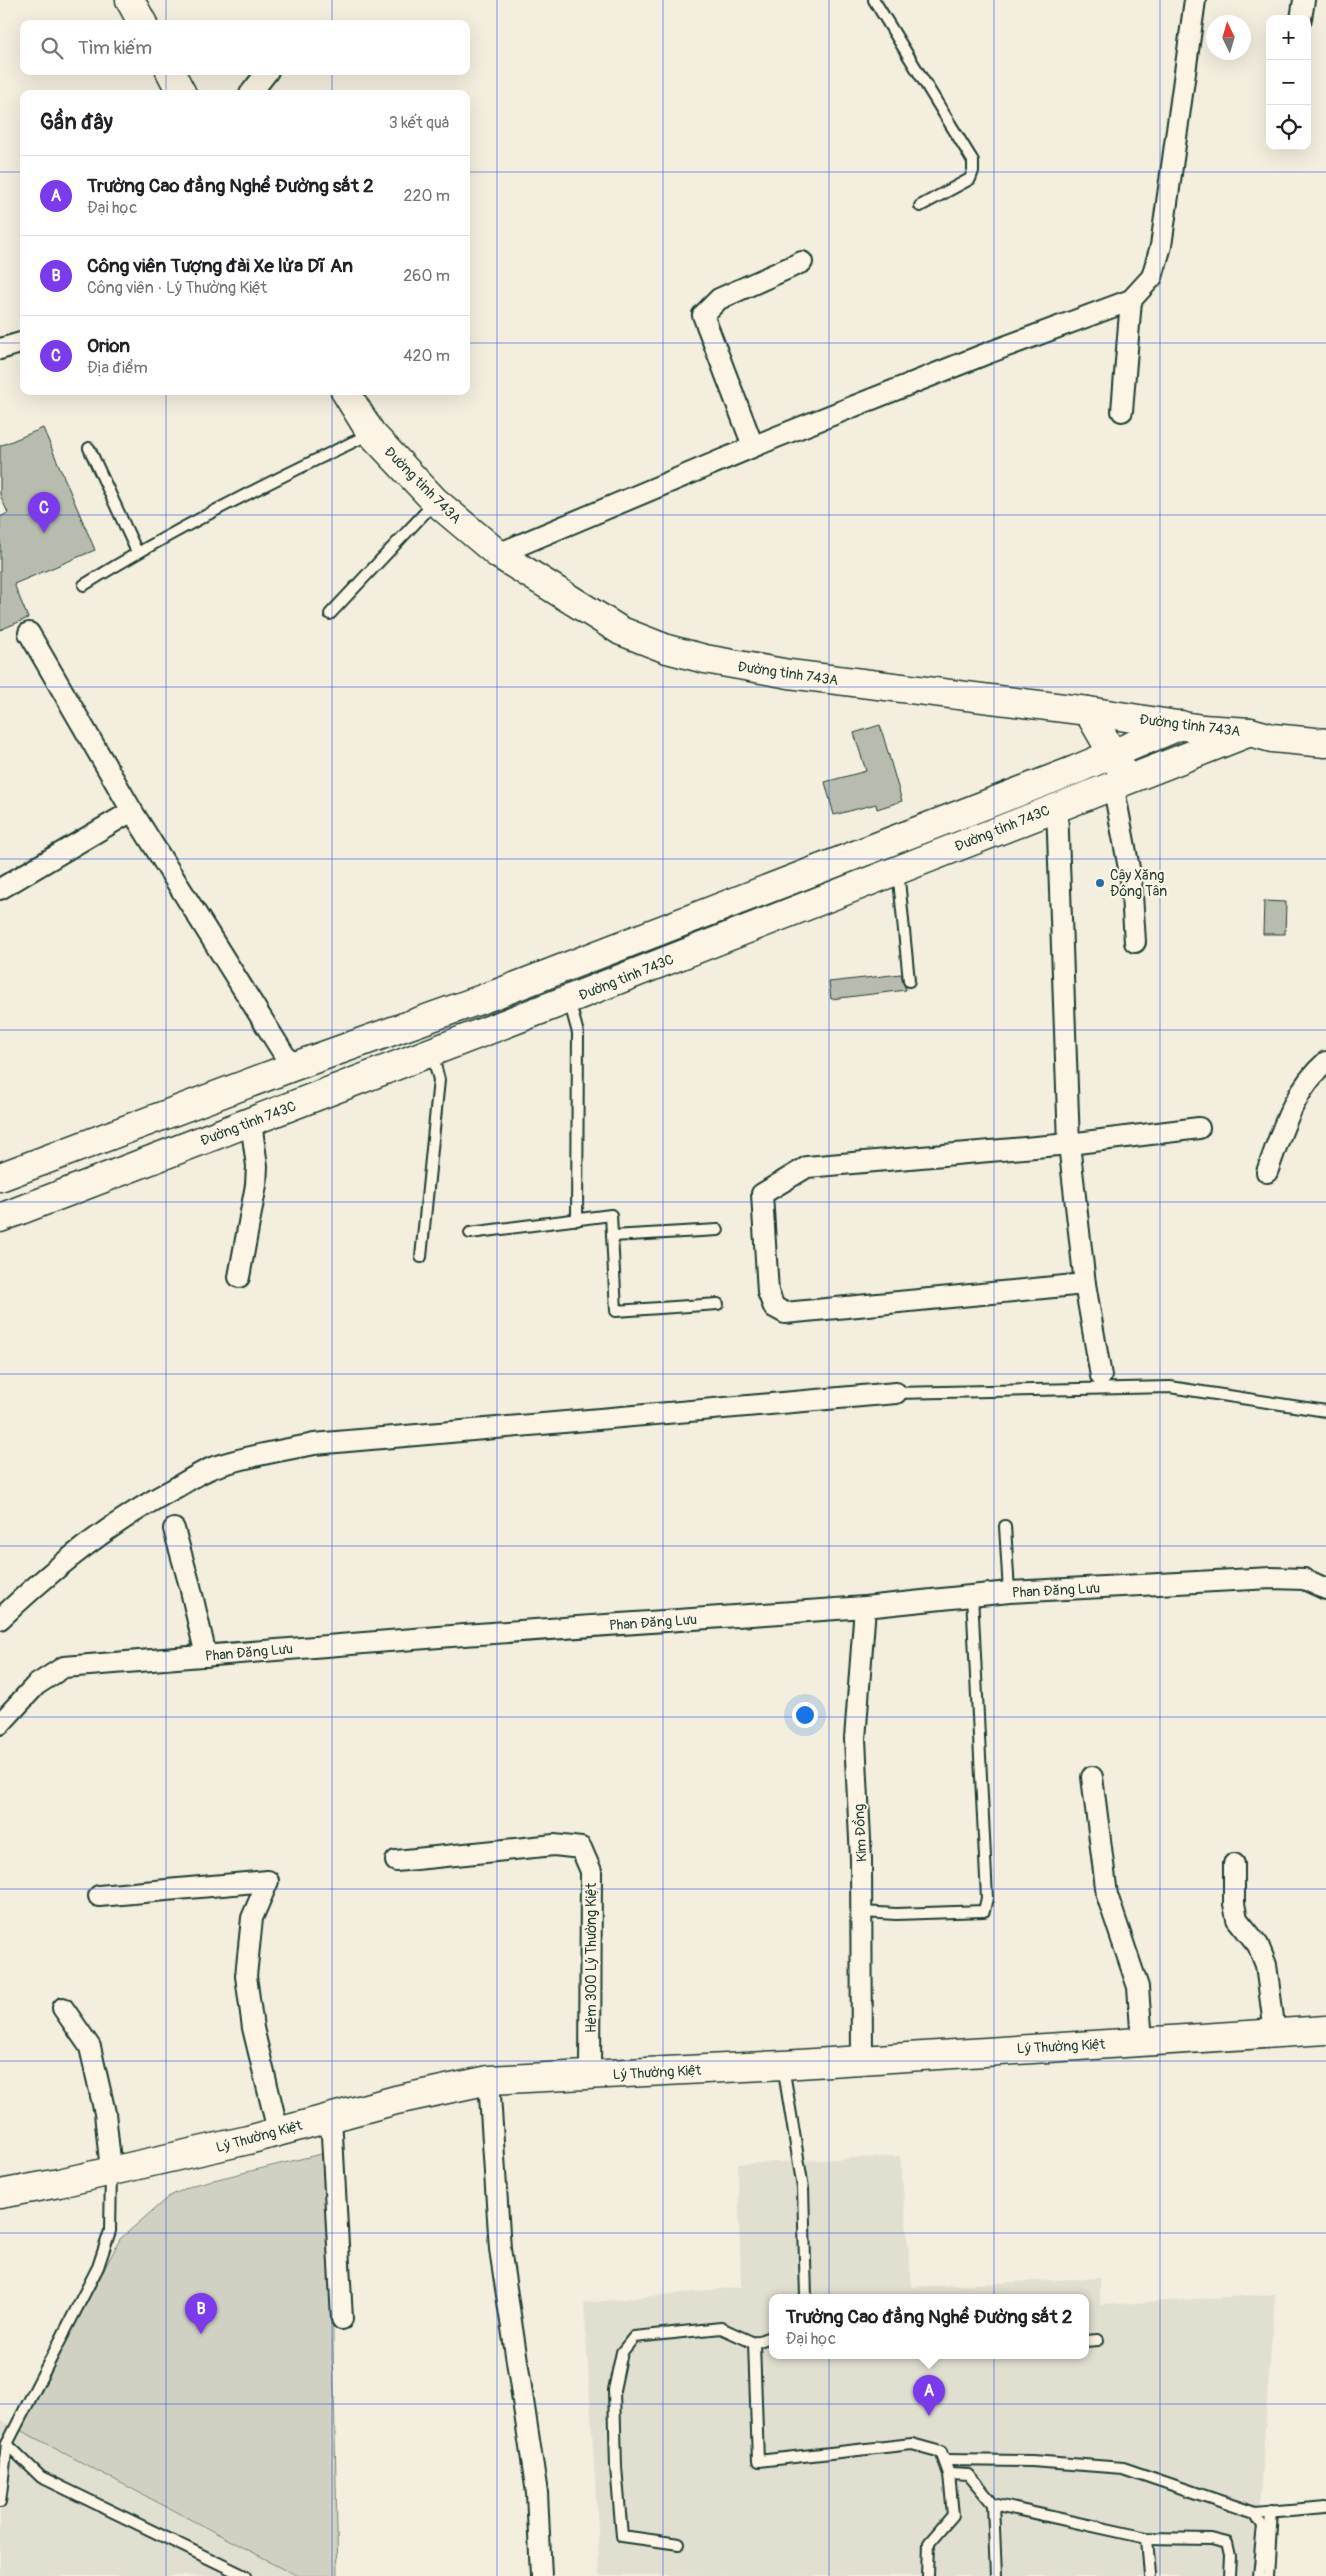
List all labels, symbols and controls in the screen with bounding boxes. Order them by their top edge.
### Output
north arrow [1206,15,1251,60]
map controls [1266,15,1311,150]
button: + [1266,15,1311,60]
search box [20,20,470,75]
icon: search [38,34,66,62]
text: Tìm kiếm [78,36,152,60]
button: − [1266,60,1311,105]
button: locate [1266,105,1311,150]
text: Gần đây [40,109,113,136]
text: 3 kết quả [389,113,450,133]
text: Trường Cao đẳng Nghề Đường sắt 2 [87,174,374,198]
text: A [51,186,61,206]
text: 220 m [404,186,450,206]
text: Đại học [87,198,137,218]
text: Công viên Tượng đài Xe lửa Dĩ An [87,254,353,278]
text: B [51,266,61,286]
text: 260 m [403,266,450,286]
text: Công viên · Lý Thường Kiệt [87,278,267,298]
text: Orion [87,334,130,358]
text: C [51,346,61,366]
text: 420 m [403,346,450,366]
text: Địa điểm [87,358,148,378]
street label: Đường tỉnh 743A [381,443,465,527]
pin: C [28,492,60,533]
street label: Đường tỉnh 743A [736,658,839,689]
street label: Đường tỉnh 743A [1138,711,1241,740]
street label: Đường tỉnh 743C [952,802,1053,855]
place label: Cây Xăng Đông Tân [1110,867,1167,900]
marker: Cây Xăng Đông Tân [1094,877,1106,889]
street label: Đường tỉnh 743C [576,951,677,1004]
street label: Đường tỉnh 743C [198,1097,299,1150]
street label: Phan Đăng Lưu [1012,1580,1100,1601]
street label: Phan Đăng Lưu [608,1611,698,1634]
street label: Phan Đăng Lưu [204,1640,294,1665]
your location [792,1702,818,1728]
street label: Kim Đồng [849,1804,871,1862]
street label: Hẻm 300 Lý Thường Kiệt [583,1883,600,2033]
street label: Lý Thường Kiệt [1016,2036,1106,2057]
street label: Lý Thường Kiệt [612,2062,702,2083]
street label: Lý Thường Kiệt [214,2117,304,2156]
pin: B [185,2293,217,2334]
popup [769,2294,1089,2359]
text: Trường Cao đẳng Nghề Đường sắt 2 [786,2305,1072,2329]
text: Đại học [786,2329,836,2349]
pin: A [913,2375,945,2416]

